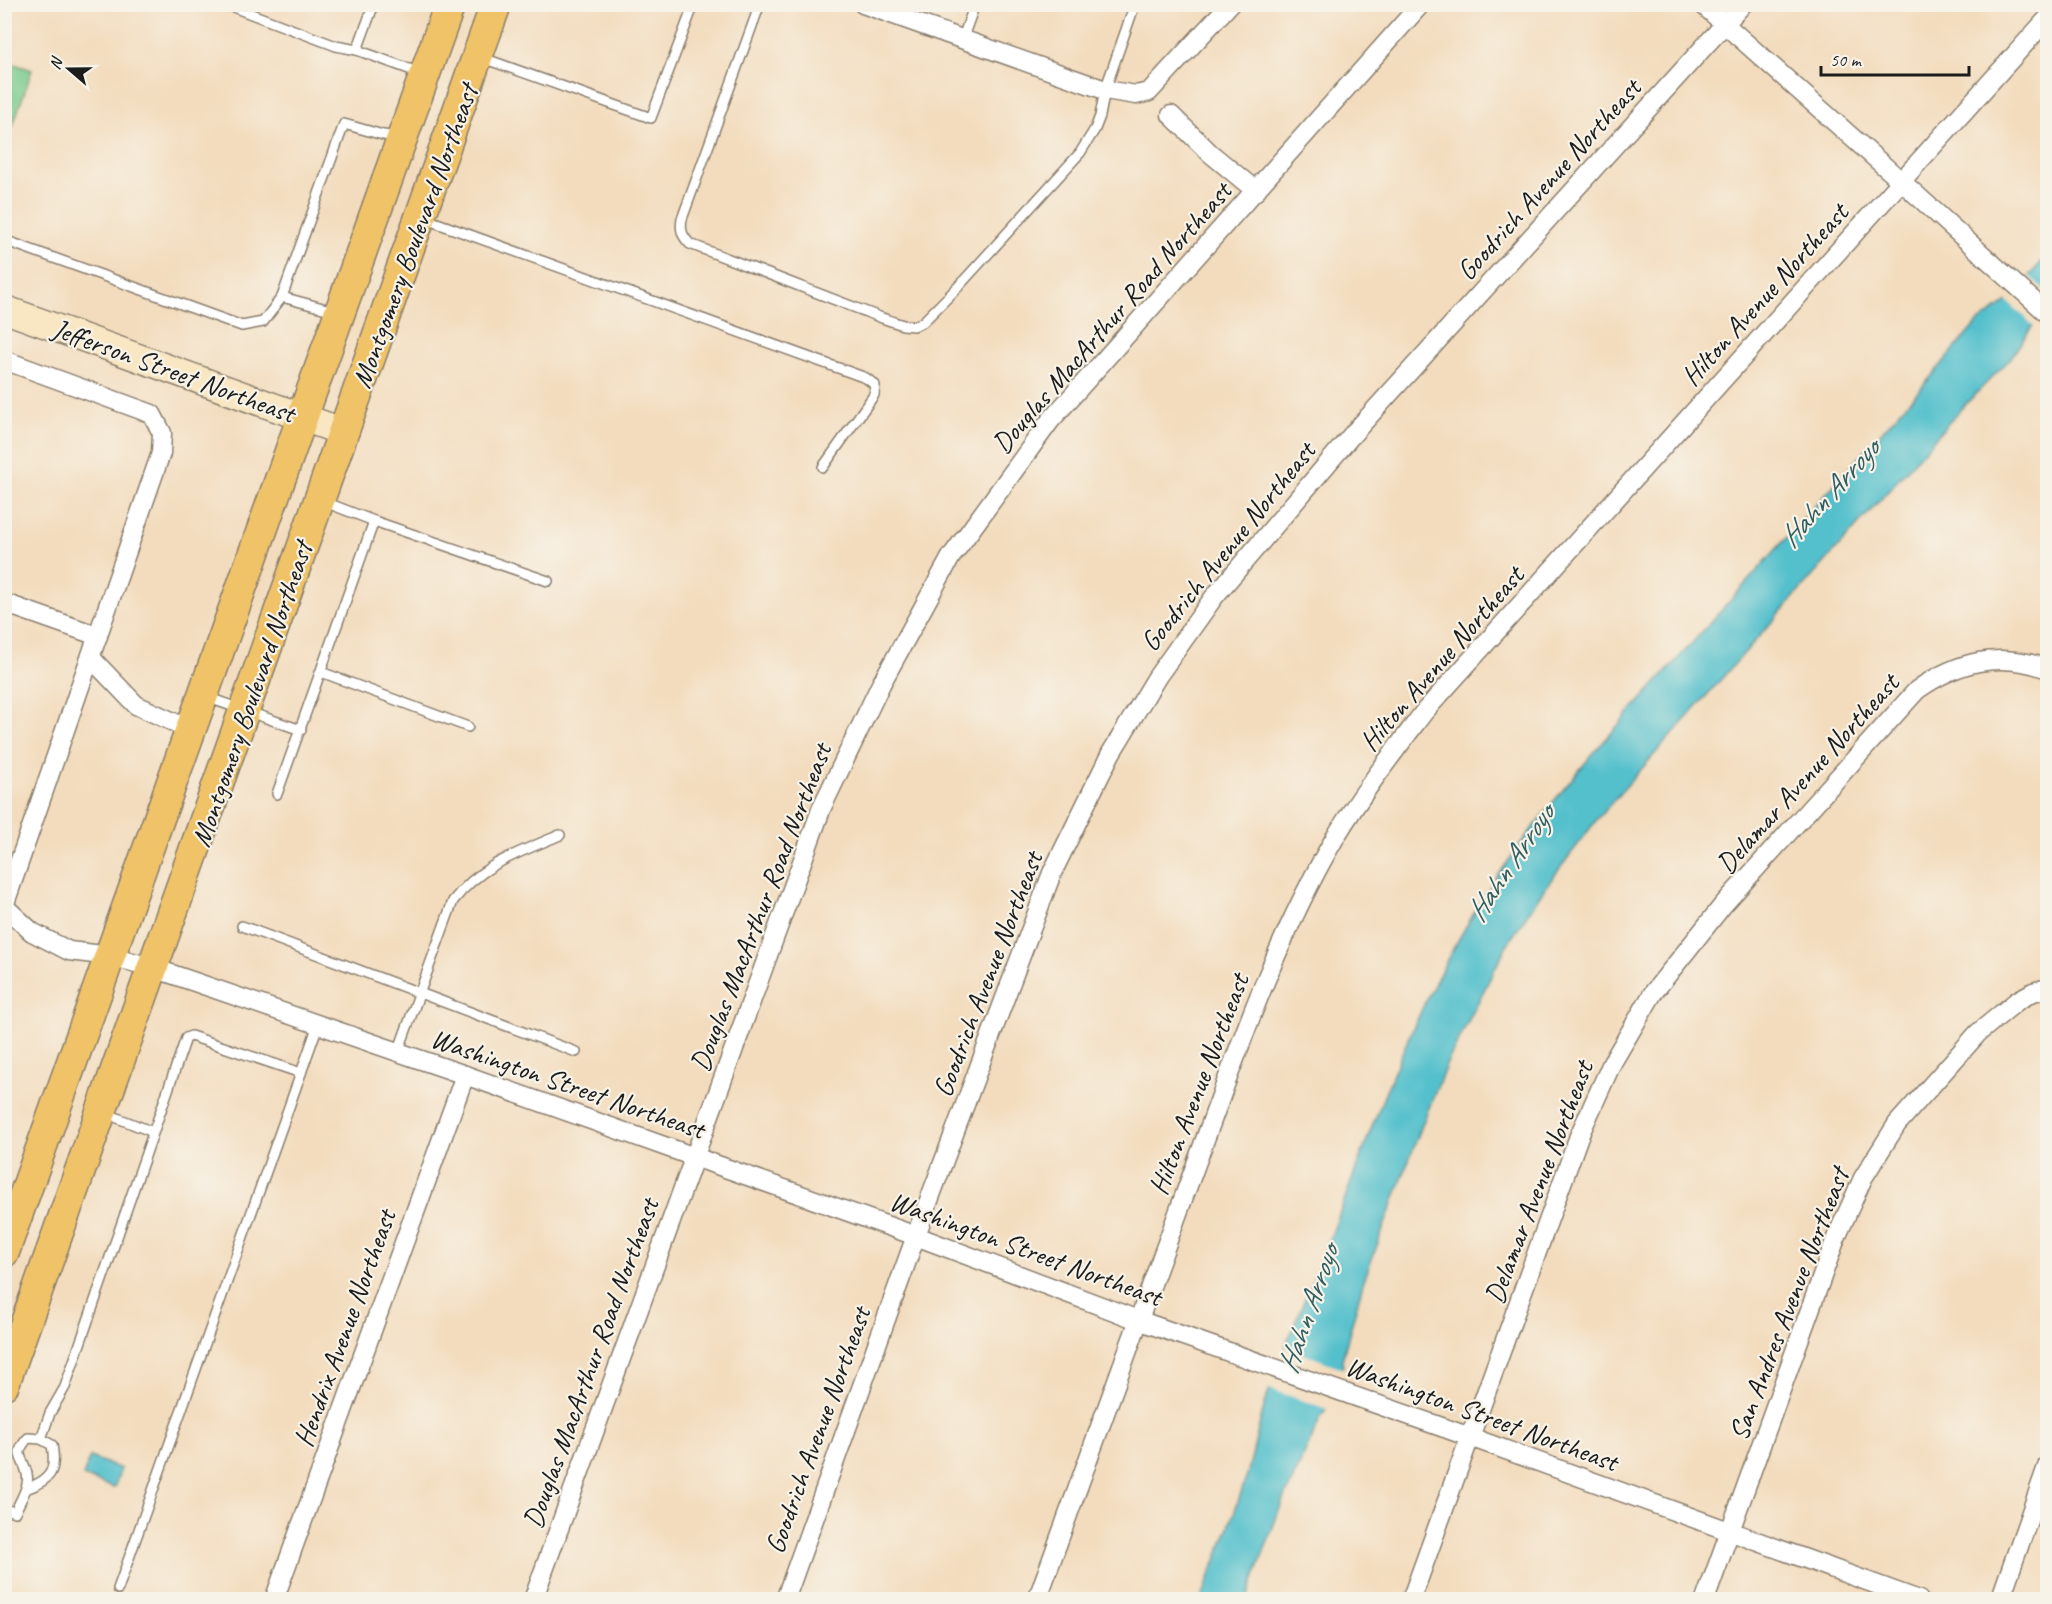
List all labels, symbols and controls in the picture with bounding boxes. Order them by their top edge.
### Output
north arrow [39,39,99,99]
scale bar [1821,39,1970,77]
text: 50 m [1830,49,1863,71]
text: N [45,53,68,72]
street label: Goodrich Avenue Northeast [1449,69,1650,287]
street label: Montgomery Boulevard Northeast [343,76,487,393]
street label: Douglas MacArthur Road Northeast [984,173,1240,460]
street label: Hilton Avenue Northeast [1673,194,1857,393]
street label: Jefferson Street Northeast [46,310,302,431]
water label: Hahn Arroyo [1770,427,1891,555]
street label: Goodrich Avenue Northeast [1132,432,1324,658]
street label: Montgomery Boulevard Northeast [183,534,321,851]
street label: Hilton Avenue Northeast [1352,557,1533,758]
street label: Delamar Avenue Northeast [1709,664,1908,880]
street label: Douglas MacArthur Road Northeast [682,736,840,1076]
water label: Hahn Arroyo [1457,793,1566,929]
street label: Goodrich Avenue Northeast [925,844,1051,1101]
street label: Hilton Avenue Northeast [1140,966,1258,1199]
street label: Washington Street Northeast [427,1020,712,1148]
street label: Delamar Avenue Northeast [1476,1054,1602,1308]
street label: San Andres Avenue Northeast [1720,1160,1858,1445]
street label: Washington Street Northeast [885,1183,1169,1315]
street label: Douglas MacArthur Road Northeast [515,1191,667,1533]
street label: Hendrix Avenue Northeast [285,1202,404,1451]
water label: Hahn Arroyo [1268,1235,1349,1378]
street label: Goodrich Avenue Northeast [757,1300,879,1558]
street label: Washington Street Northeast [1341,1348,1625,1480]

